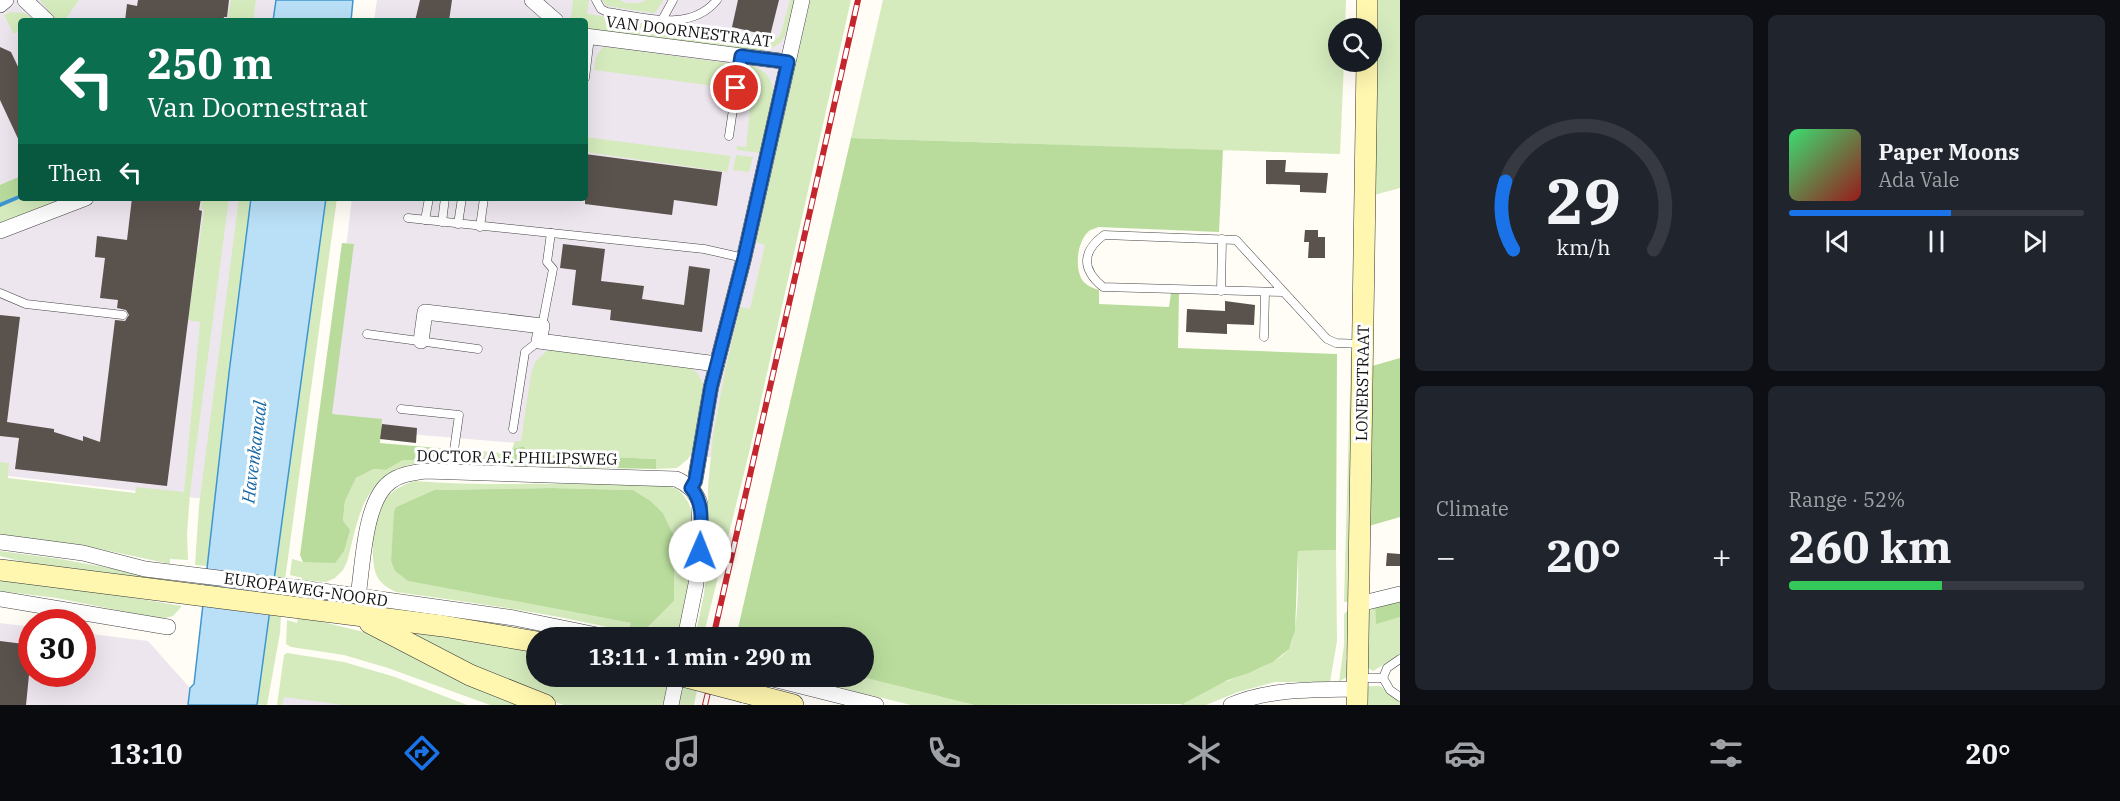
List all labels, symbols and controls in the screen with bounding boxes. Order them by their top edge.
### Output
street label: VAN DOORNESTRAAT [605,11,773,51]
map controls [1328,18,1382,72]
button: search [1328,18,1382,72]
text: 250 m [147,36,273,91]
icon: left [48,42,126,120]
pin [710,62,761,113]
icon: arrive [719,71,752,104]
text: Van Doornestraat [147,89,368,124]
text: Paper Moons [1879,137,2019,166]
icon: left [114,156,147,189]
text: Then [48,158,102,187]
text: 29 [1546,160,1621,241]
text: Ada Vale [1879,166,1959,193]
icon: previous [1821,225,1854,258]
icon: pause [1920,225,1953,258]
icon: next [2018,225,2051,258]
text: km/h [1557,234,1611,262]
street label: LONERSTRAAT [1351,325,1373,441]
water label: Havenkanaal [236,398,272,506]
street label: DOCTOR A.F. PHILIPSWEG [416,445,618,469]
text: Range · 52% [1789,486,1905,513]
text: Climate [1436,495,1509,522]
text: 260 km [1789,517,1952,575]
position arrow [668,519,732,583]
text: 20° [1546,526,1621,584]
text: − [1436,535,1456,578]
text: + [1712,535,1732,578]
street label: EUROPAWEG-NOORD [223,568,389,610]
speed limit sign: 30 [18,609,96,687]
text: 13:11 · 1 min · 290 m [588,642,812,671]
icon: directions [401,732,443,774]
icon: music [662,732,704,774]
icon: phone [923,732,965,774]
icon: climate [1183,732,1225,774]
icon: car [1444,732,1486,774]
icon: filters [1705,732,1747,774]
text: 13:10 [109,736,182,771]
text: 20° [1965,736,2011,771]

